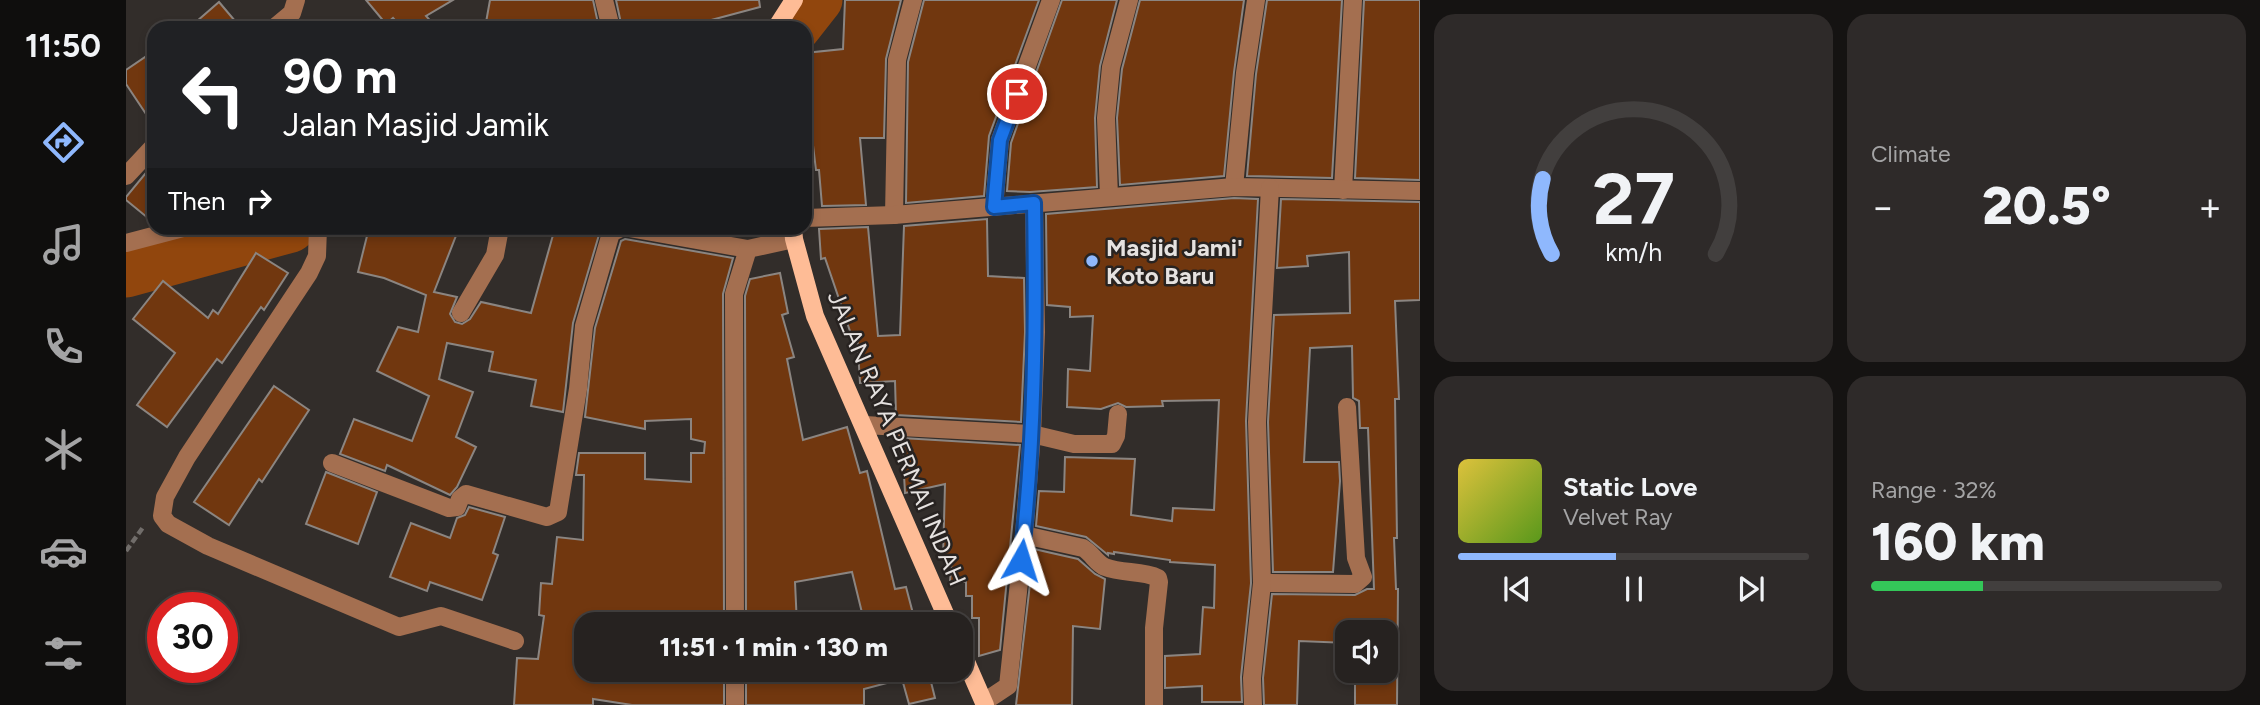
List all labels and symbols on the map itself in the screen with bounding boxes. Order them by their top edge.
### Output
pin [987,64,1047,124]
place label: Masjid Jami' Koto Baru [1106,233,1243,290]
marker: Masjid Jami' Koto Baru [1084,253,1100,269]
street label: JALAN RAYA PERMAI INDAH [822,286,972,590]
position arrow [984,523,1058,597]
speed limit sign: 30 [147,592,238,683]

